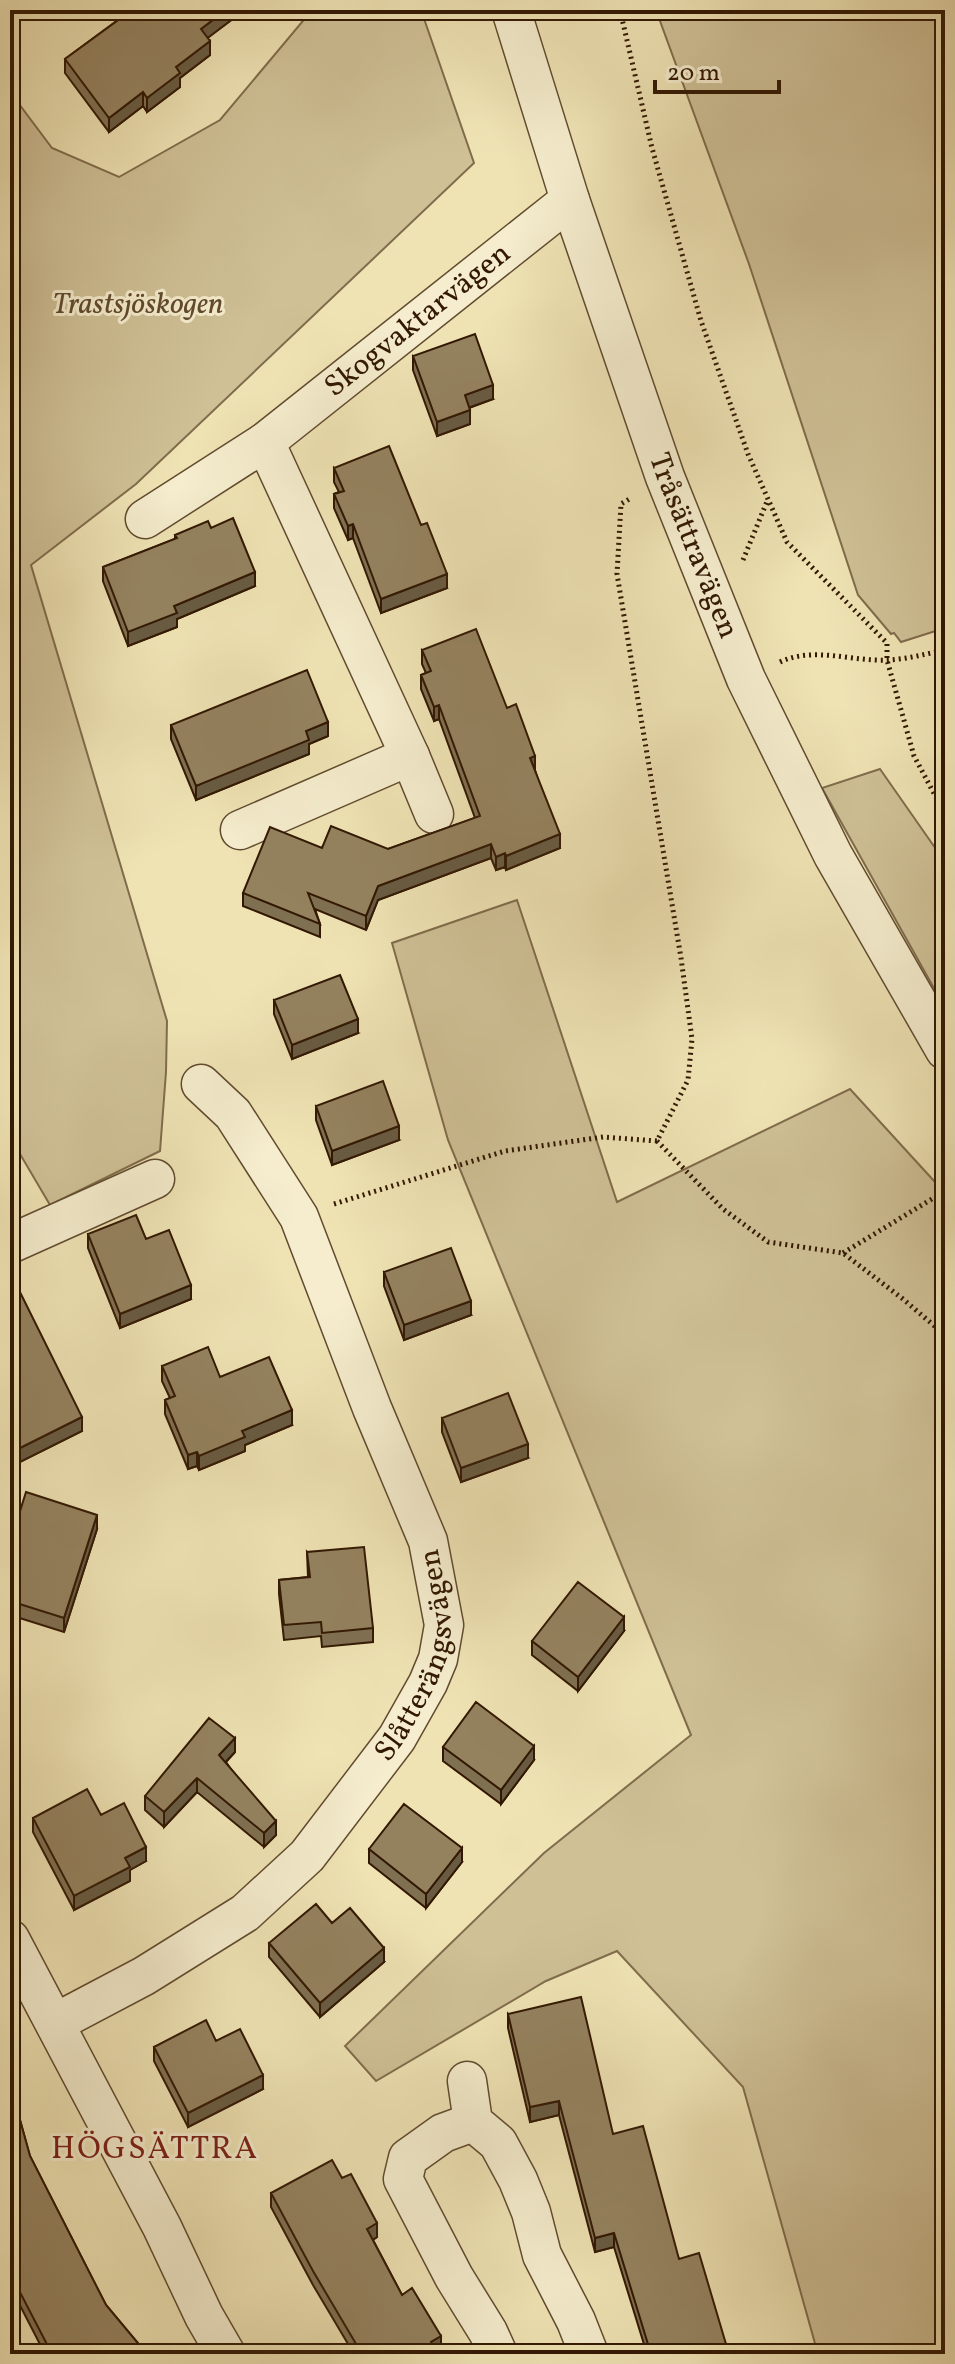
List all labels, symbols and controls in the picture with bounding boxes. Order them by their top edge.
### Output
scale bar [655,44,779,94]
text: 20 m [667,57,720,91]
street label: Skogvaktarvägen [316,233,520,408]
park label: Trastsjöskogen [53,284,223,326]
street label: Tråsättravägen [637,447,749,645]
street label: Slåtterängsvägen [365,1545,465,1771]
district label: HÖGSÄTTRA [51,2128,259,2172]

